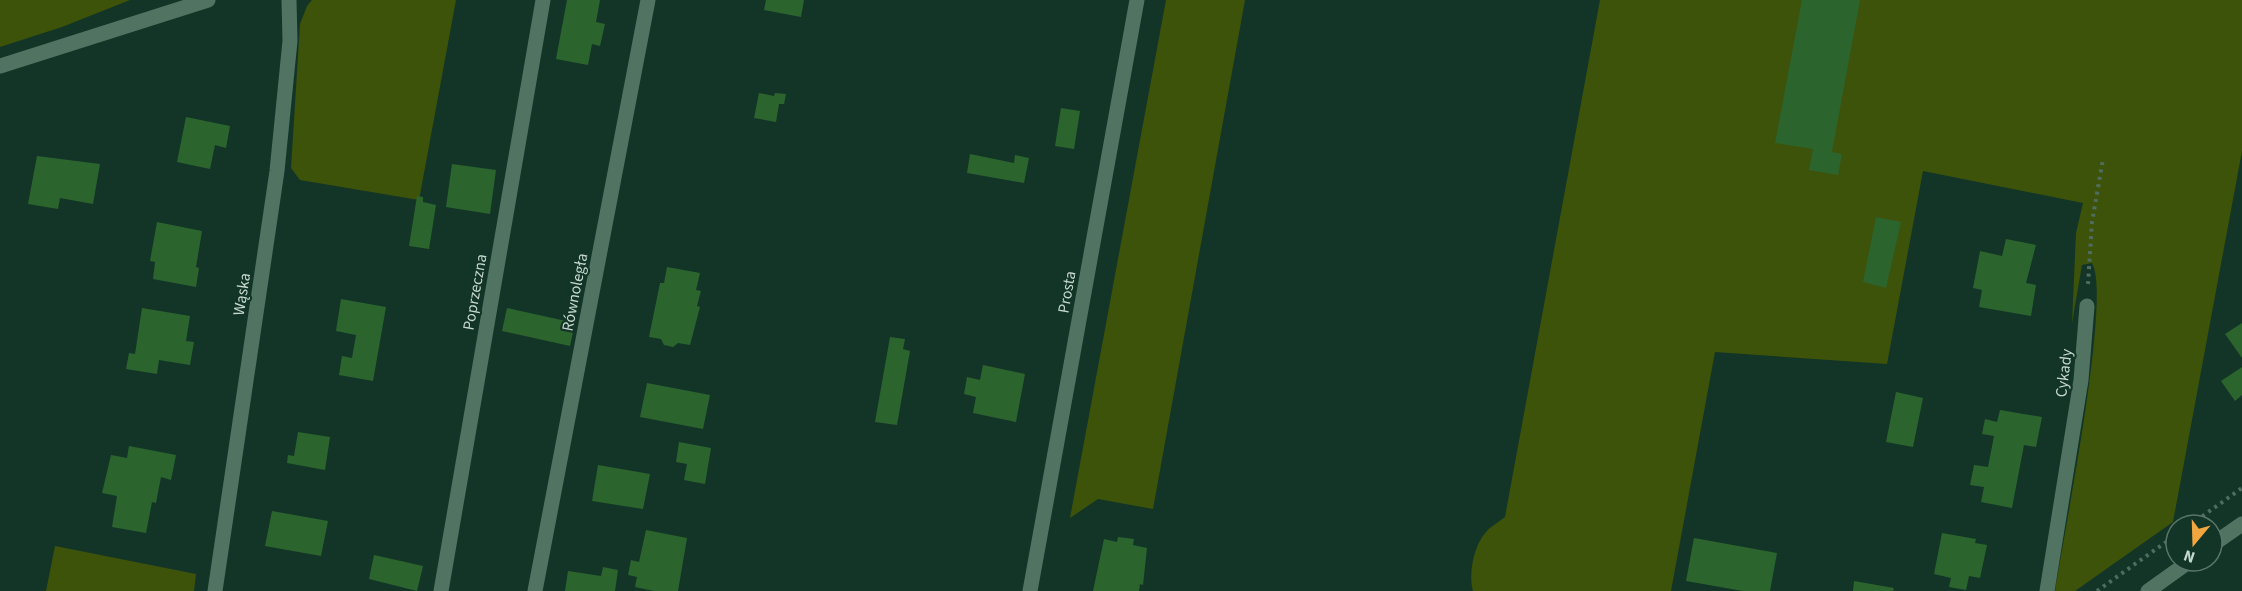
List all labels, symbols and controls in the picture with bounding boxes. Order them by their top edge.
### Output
street label: Równoległa [557,251,593,333]
street label: Poprzeczna [457,252,493,332]
street label: Prosta [1052,269,1082,315]
street label: Wąska [228,271,256,317]
street label: Cykady [2050,347,2078,399]
north arrow [2164,513,2224,573]
text: N [2181,544,2198,568]

